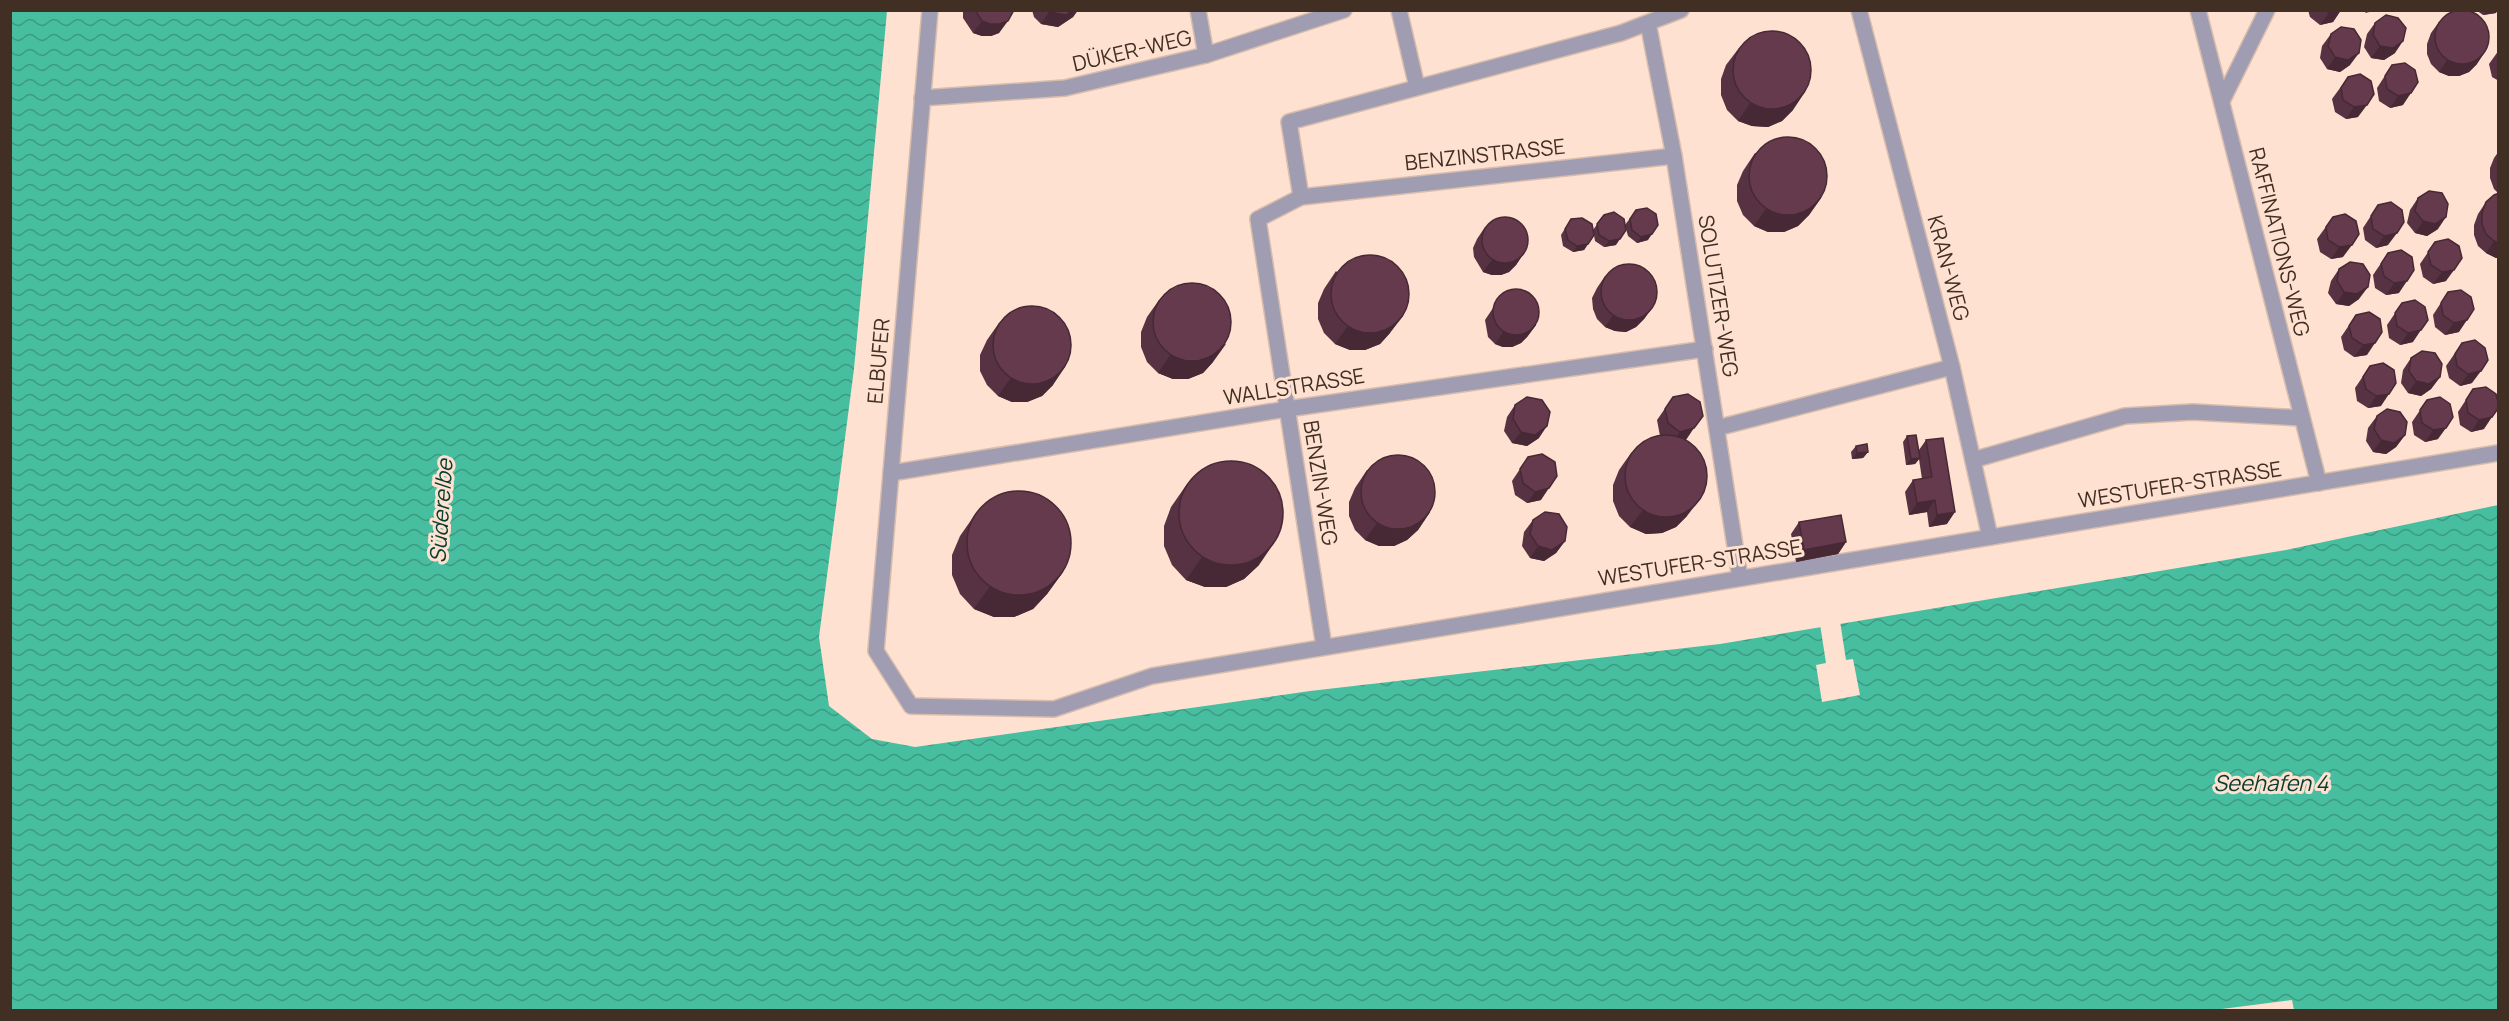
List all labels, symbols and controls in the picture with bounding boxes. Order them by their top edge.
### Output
street label: DÜKER-WEG [1070,23,1194,77]
street label: BENZINSTRASSE [1403,132,1567,176]
street label: RAFFINATIONS-WEG [2243,144,2317,339]
street label: KRAN-WEG [1921,212,1977,324]
street label: SOLUTIZER-WEG [1692,213,1746,379]
street label: ELBUFER [860,317,896,405]
street label: WALLSTRASSE [1221,361,1367,411]
street label: BENZIN-WEG [1297,418,1345,547]
street label: WESTUFER-STRASSE [2076,454,2284,514]
water label: Süderelbe [422,457,460,564]
street label: WESTUFER-STRASSE [1596,532,1804,592]
water label: Seehafen 4 [2214,768,2329,798]

